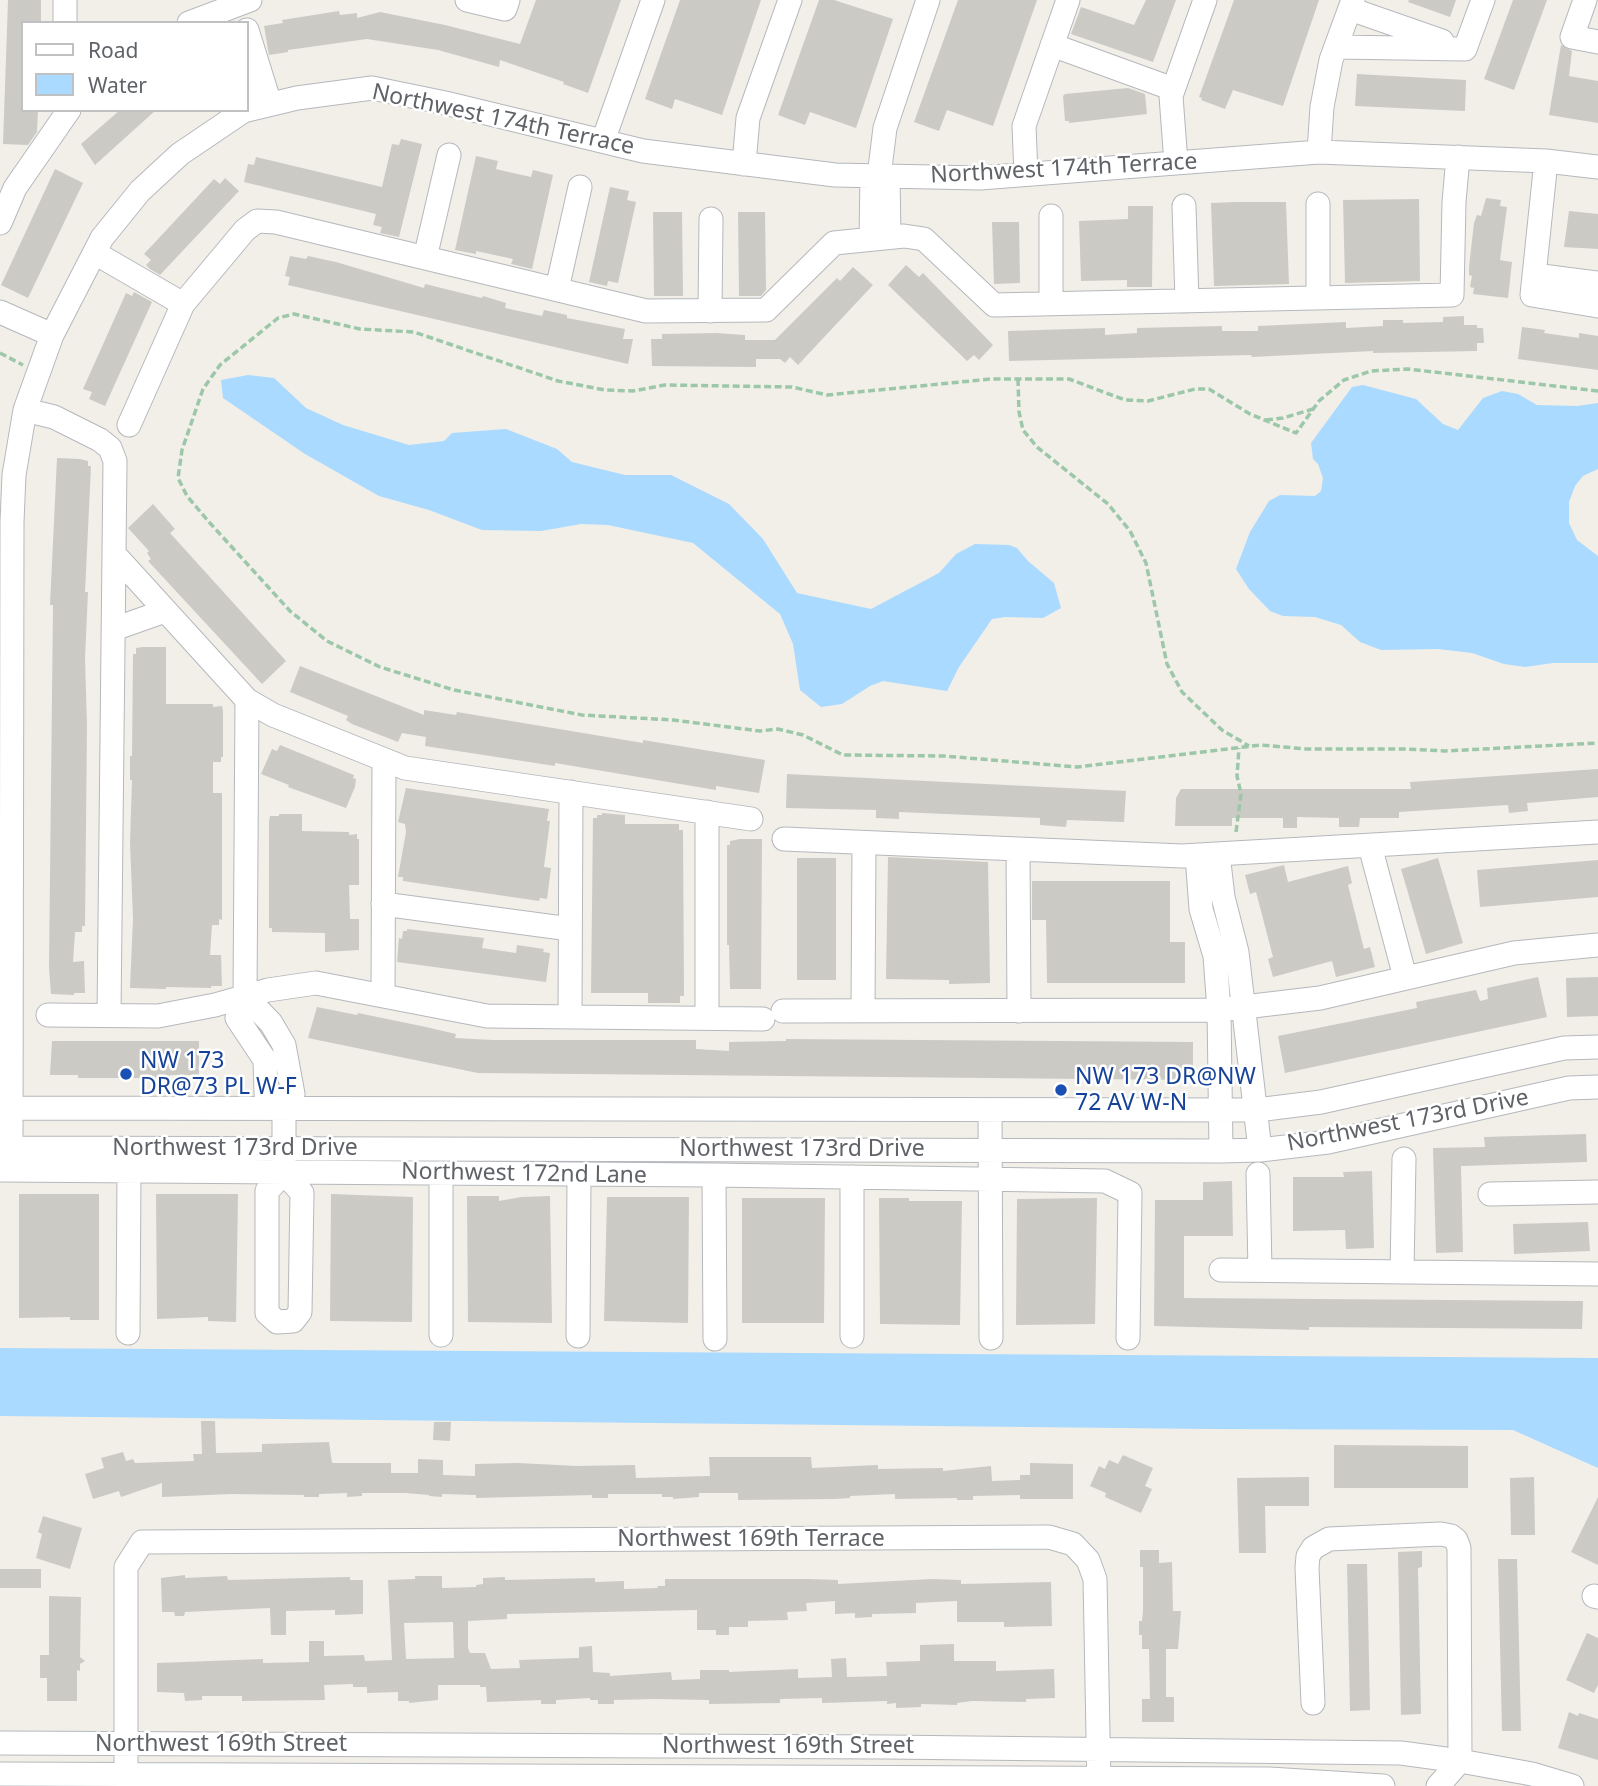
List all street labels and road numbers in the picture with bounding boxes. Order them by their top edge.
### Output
street label: Northwest 174th Terrace [369,79,637,161]
street label: Northwest 174th Terrace [930,148,1198,190]
street label: Northwest 173rd Drive [1285,1084,1531,1158]
street label: Northwest 173rd Drive [112,1134,358,1162]
street label: Northwest 173rd Drive [679,1135,925,1163]
street label: Northwest 172nd Lane [401,1158,647,1190]
street label: Northwest 169th Terrace [617,1525,885,1553]
street label: Northwest 169th Street [95,1730,347,1758]
street label: Northwest 169th Street [662,1732,914,1760]

